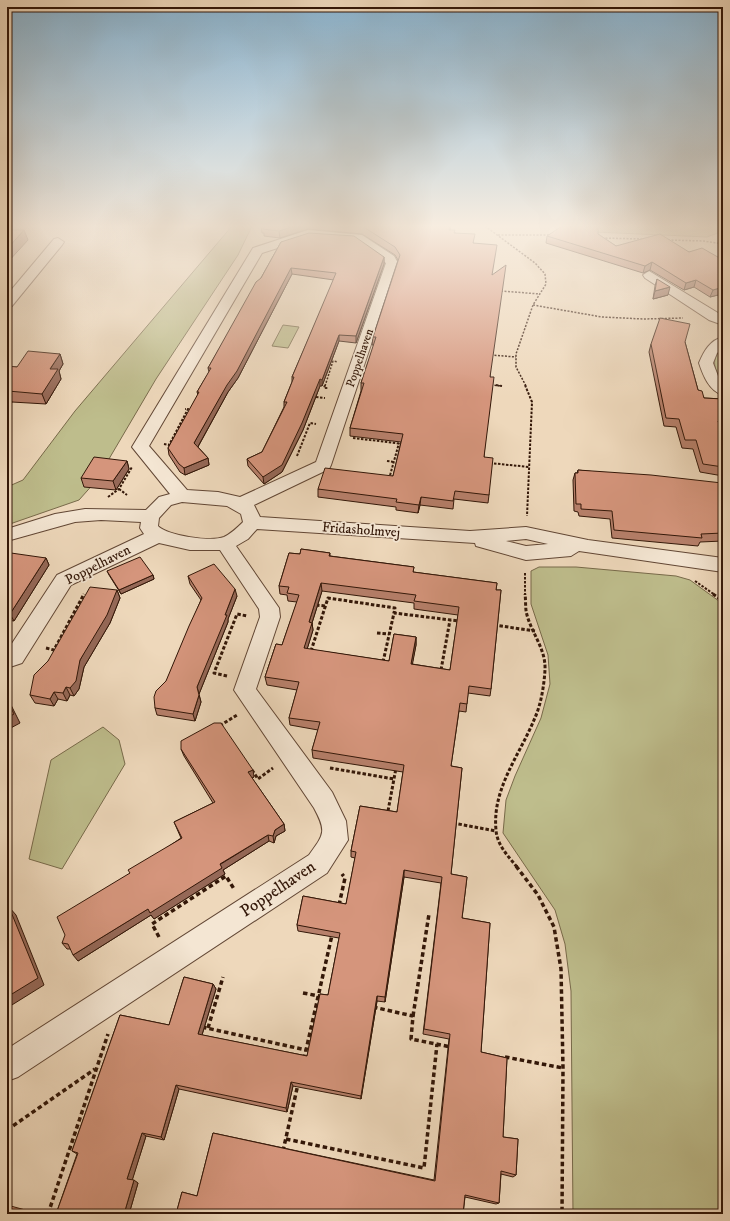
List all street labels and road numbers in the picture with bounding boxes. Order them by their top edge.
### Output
street label: Poppelhaven [343,326,377,389]
street label: Fridasholmvej [321,518,401,542]
street label: Poppelhaven [62,541,134,589]
street label: Poppelhaven [236,856,320,922]

